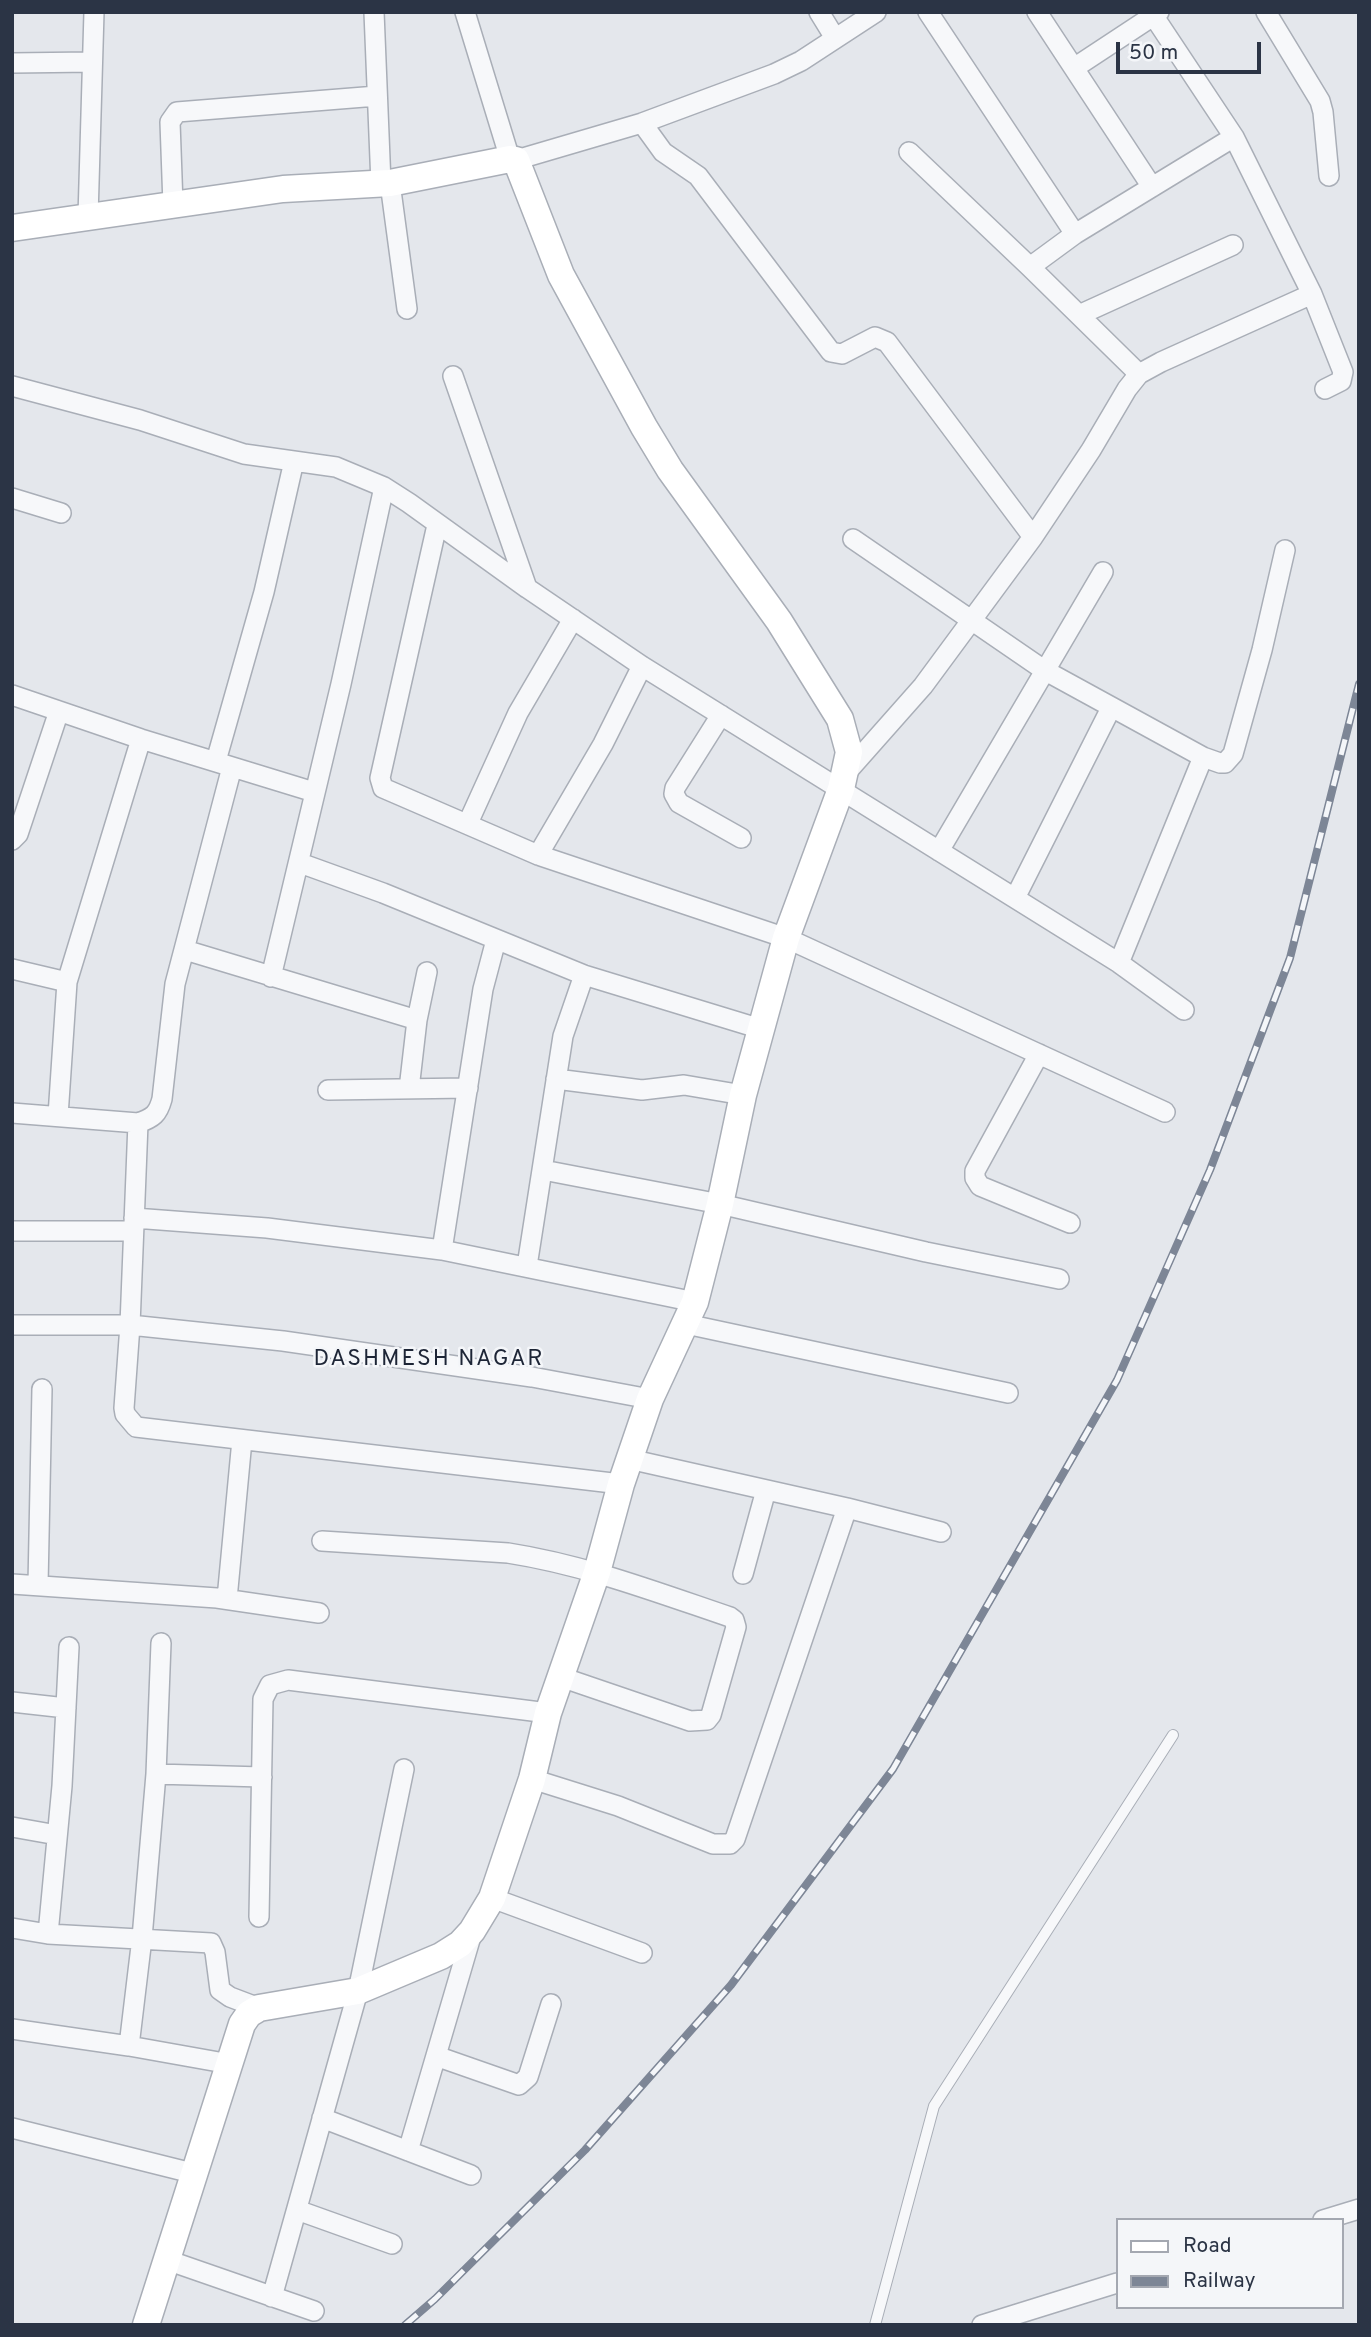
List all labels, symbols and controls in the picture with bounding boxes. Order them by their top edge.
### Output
scale bar [1119,28,1264,72]
text: 50 m [1129,40,1178,67]
district label: DASHMESH NAGAR [315,1346,543,1374]
legend [1116,2218,1343,2309]
text: Road [1183,2233,1232,2260]
text: Railway [1183,2268,1256,2295]

